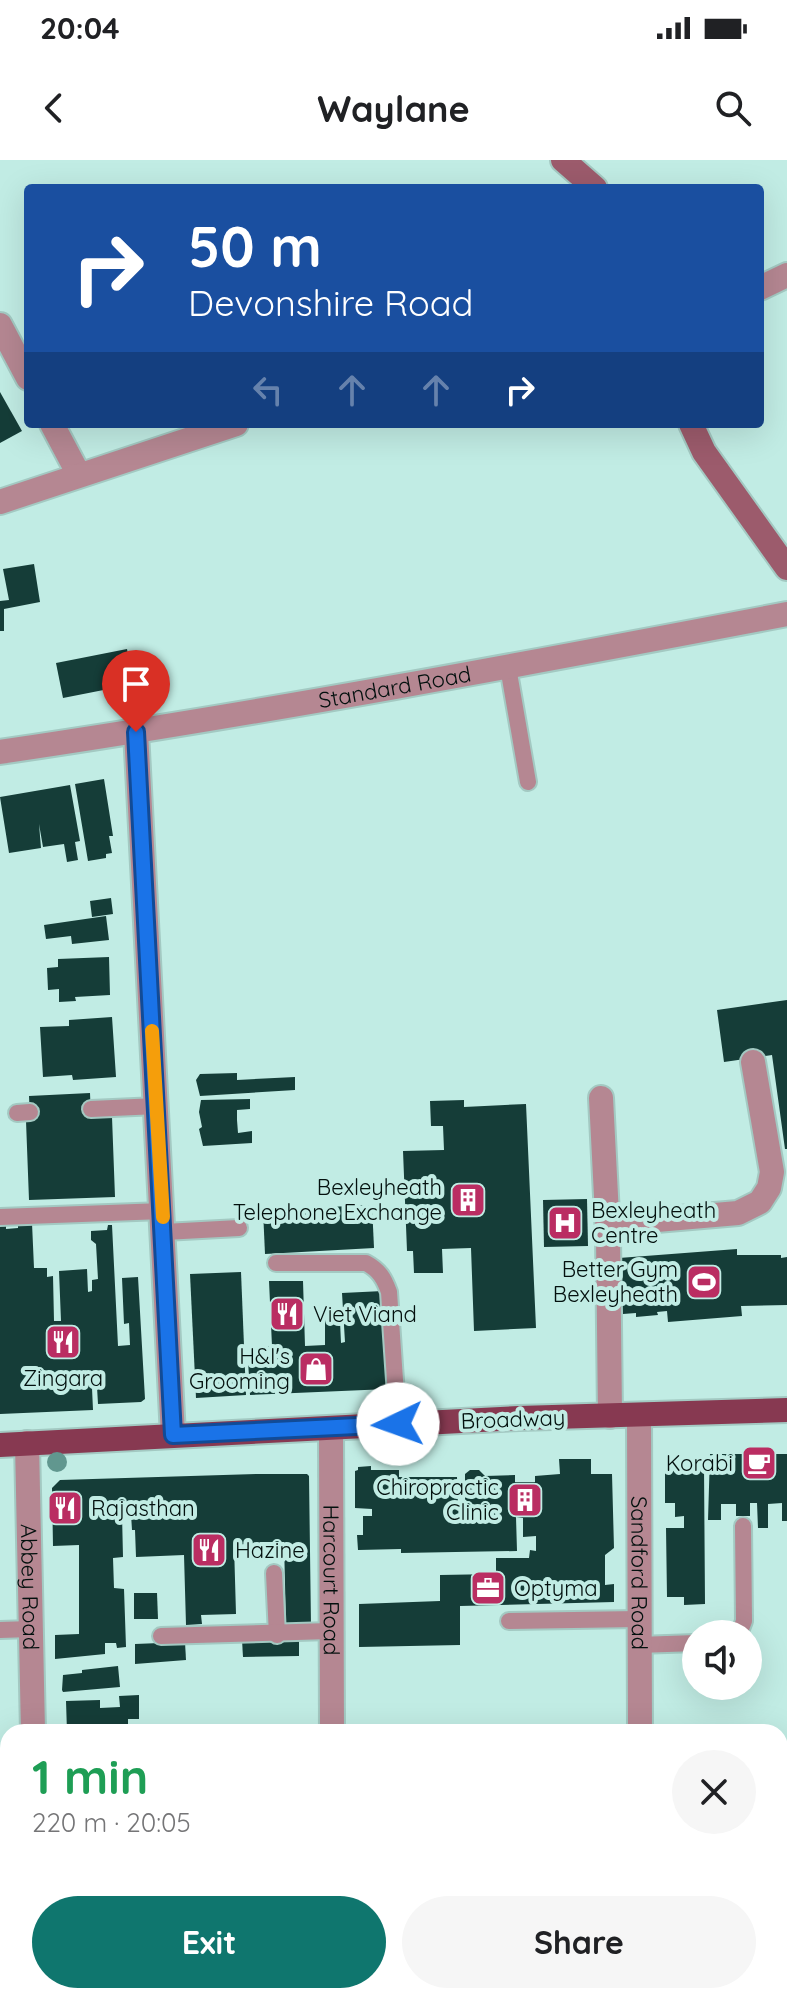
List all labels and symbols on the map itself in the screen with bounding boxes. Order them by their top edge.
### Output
pin [102,650,170,732]
street label: Standard Road [316,660,473,714]
place label: Bexleyheath Telephone Exchange [233,1173,442,1226]
building icon: Bexleyheath Telephone Exchange [449,1181,487,1219]
place label: Bexleyheath Centre [591,1196,716,1249]
hospital icon: Bexleyheath Centre [546,1204,584,1242]
place label: Better Gym Bexleyheath [553,1255,678,1308]
sports icon: Better Gym Bexleyheath [685,1263,723,1301]
restaurant icon: Viet Viand [268,1295,306,1333]
place label: Viet Viand [313,1300,417,1328]
restaurant icon: Zingara [44,1323,82,1361]
place label: H&I's Grooming [189,1342,290,1395]
shop icon: H&I's Grooming [297,1350,335,1388]
place label: Zingara [23,1364,103,1392]
position arrow [356,1382,440,1466]
street label: Broadway [460,1403,566,1435]
cafe icon: Korabi [740,1444,778,1482]
place label: Korabi [666,1449,733,1477]
place label: Chiropractic Clinic [376,1473,499,1526]
building icon: Chiropractic Clinic [506,1481,544,1519]
restaurant icon: Rajasthan [46,1489,84,1527]
place label: Rajasthan [91,1494,195,1522]
street label: Sandford Road [625,1496,654,1650]
street label: Harcourt Road [317,1504,346,1656]
street label: Abbey Road [15,1523,45,1650]
restaurant icon: Hazine [190,1531,228,1569]
place label: Hazine [235,1536,305,1564]
office icon: Optyma [469,1569,507,1607]
place label: Optyma [514,1574,598,1602]

